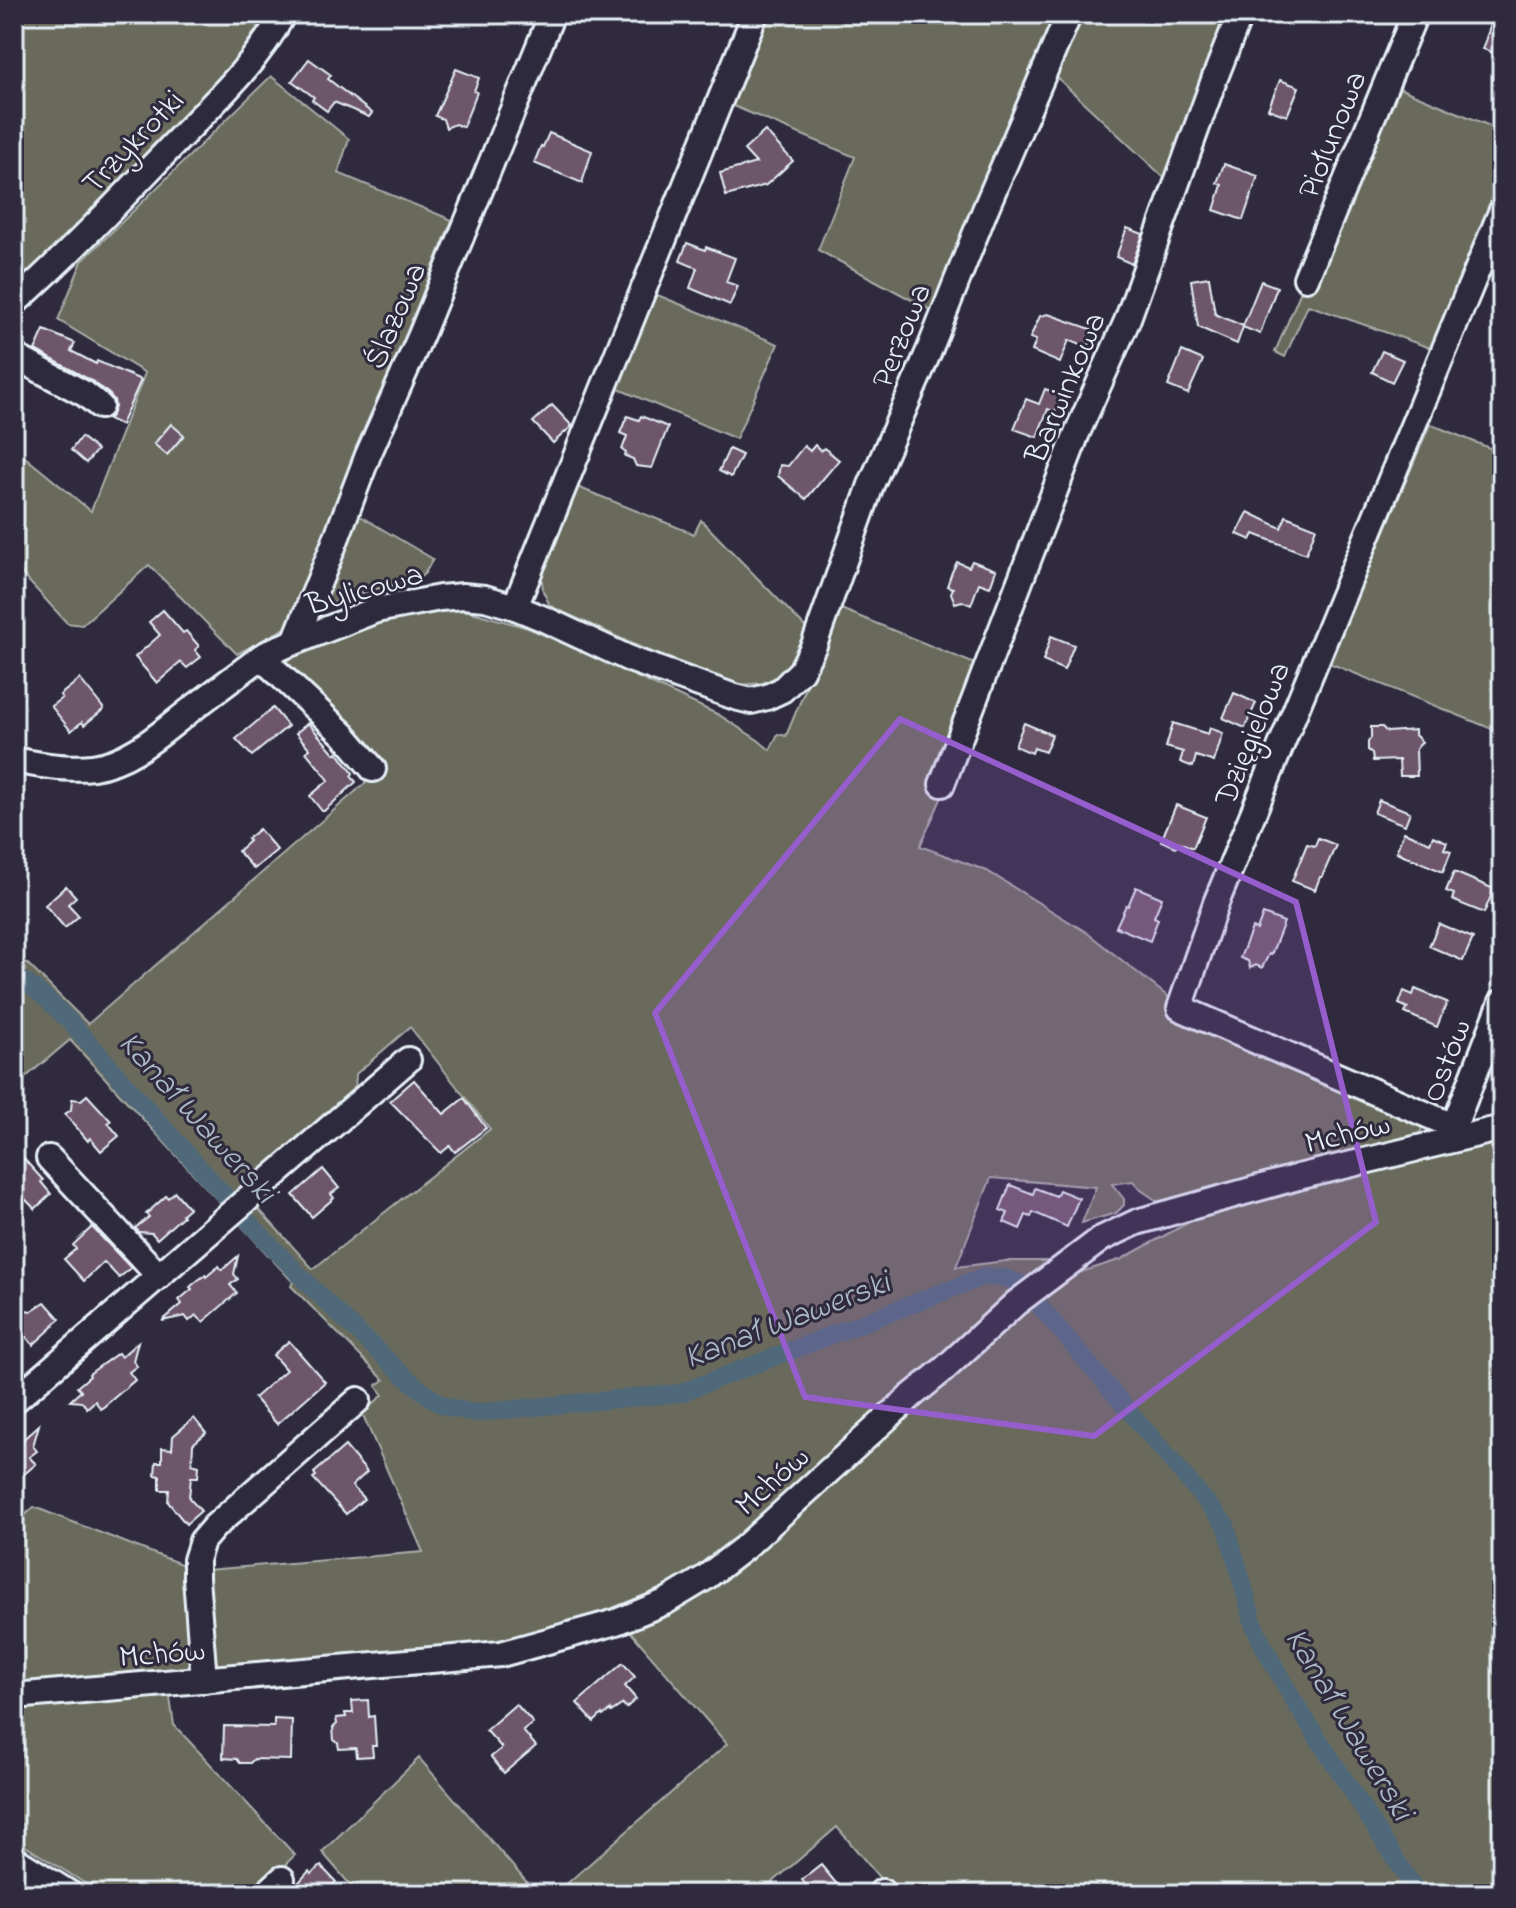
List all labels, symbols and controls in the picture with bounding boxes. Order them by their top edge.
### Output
street label: Piołunowa [1287,64,1381,206]
street label: Trzykrotki [72,80,197,207]
street label: Ślazowa [354,256,441,377]
street label: Perzowa [861,277,945,396]
street label: Barwinkowa [1014,305,1120,472]
street label: Bylicowa [300,552,429,631]
street label: Dzięgielowa [1204,655,1304,814]
street label: Ostów [1411,1013,1486,1110]
water label: Kanał Wawerski [105,1021,289,1218]
street label: Mchów [1300,1102,1395,1169]
water label: Kanał Wawerski [677,1258,901,1384]
street label: Mchów [725,1436,821,1529]
water label: Kanał Wawerski [1270,1619,1426,1834]
street label: Mchów [117,1628,207,1683]

